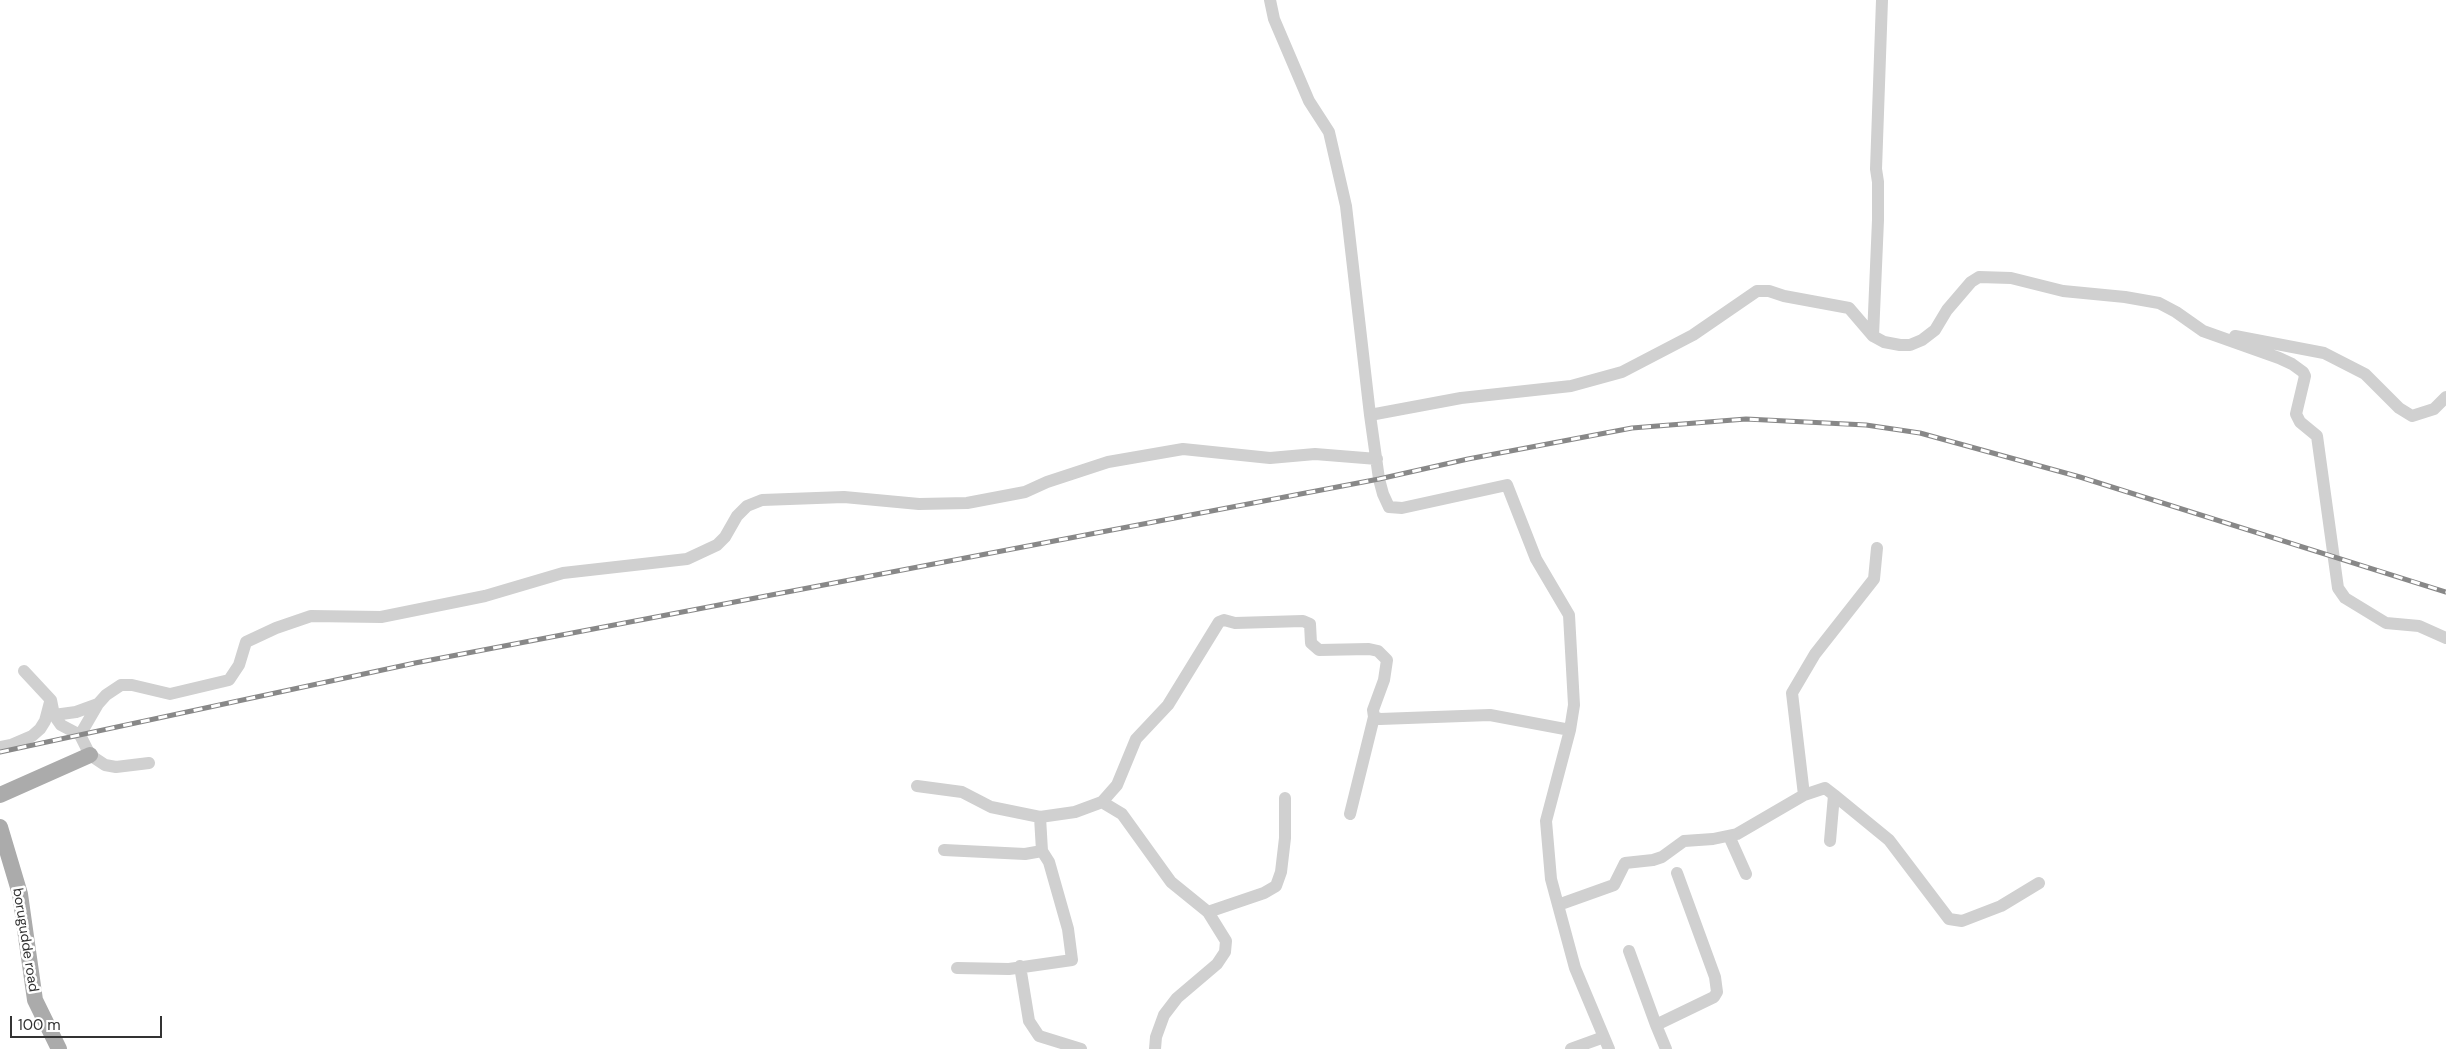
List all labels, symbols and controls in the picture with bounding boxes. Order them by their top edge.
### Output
street label: borugudde road [8,887,42,993]
scale bar [12,1006,165,1038]
text: 100 m [18,1015,61,1035]

